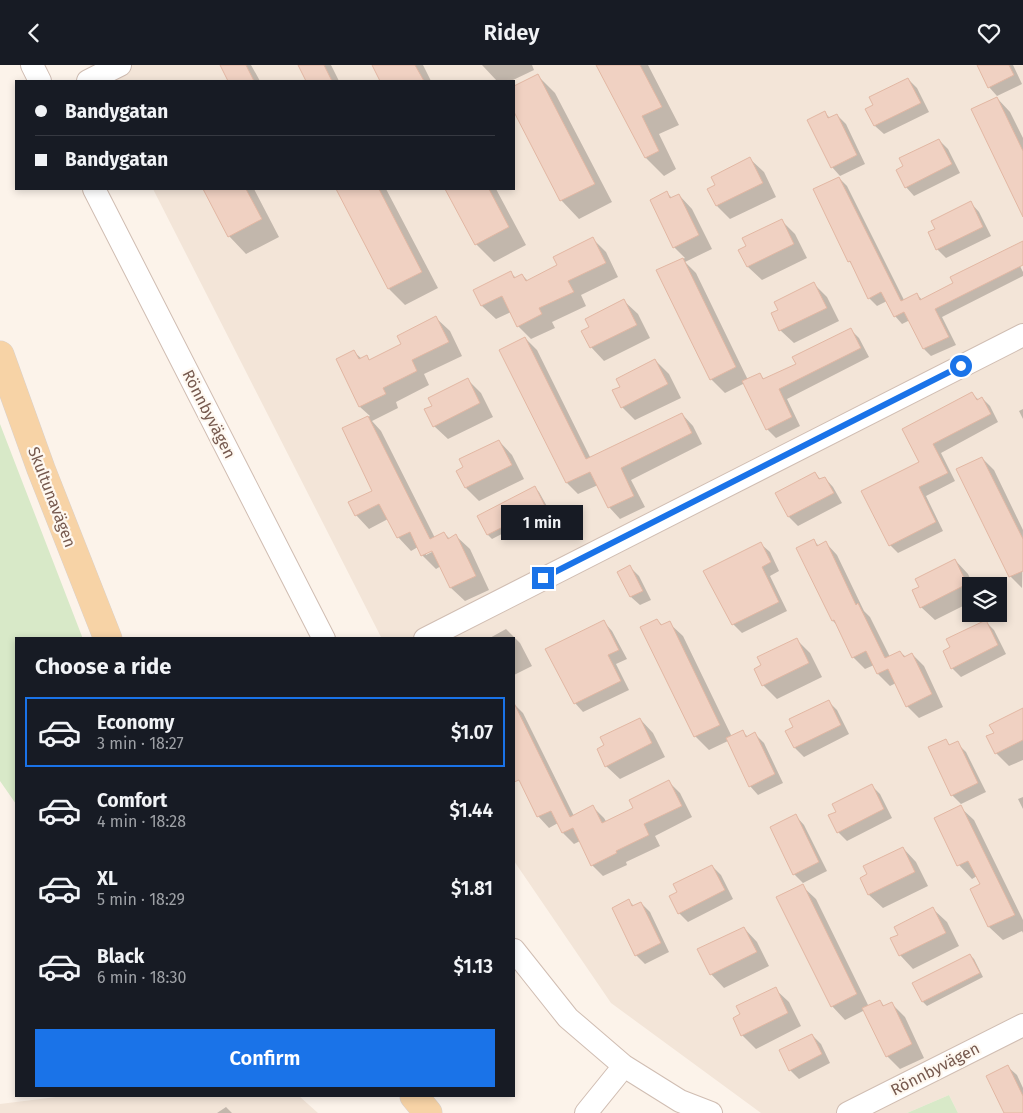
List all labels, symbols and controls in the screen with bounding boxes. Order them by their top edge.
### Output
icon: back [20,19,48,47]
text: Ridey [483,19,540,46]
icon: heart [975,19,1003,47]
text: Bandygatan [65,100,168,123]
text: Bandygatan [65,148,168,171]
route start [950,355,972,377]
street label: Rönnbyvägen [178,366,240,462]
street label: Skultunavägen [24,444,80,550]
callout: 1 min [502,505,584,541]
text: 1 min [523,513,561,532]
route end [532,567,554,589]
map controls [962,577,1007,622]
button: layers [962,577,1007,622]
text: Choose a ride [35,653,171,680]
icon: car [37,710,82,755]
text: Economy [97,711,174,734]
text: $1.07 [451,721,493,744]
text: 3 min · 18:27 [97,734,184,753]
icon: car [37,788,82,833]
text: Comfort [97,789,167,812]
text: $1.44 [449,799,493,822]
text: 4 min · 18:28 [97,812,186,831]
icon: car [37,866,82,911]
text: XL [97,867,118,890]
text: $1.81 [451,877,493,900]
text: 5 min · 18:29 [97,890,185,909]
icon: car [37,944,82,989]
text: Black [97,945,144,968]
text: $1.13 [454,955,493,978]
text: 6 min · 18:30 [97,968,186,987]
button: Confirm [35,1029,495,1087]
street label: Rönnbyvägen [887,1038,983,1100]

